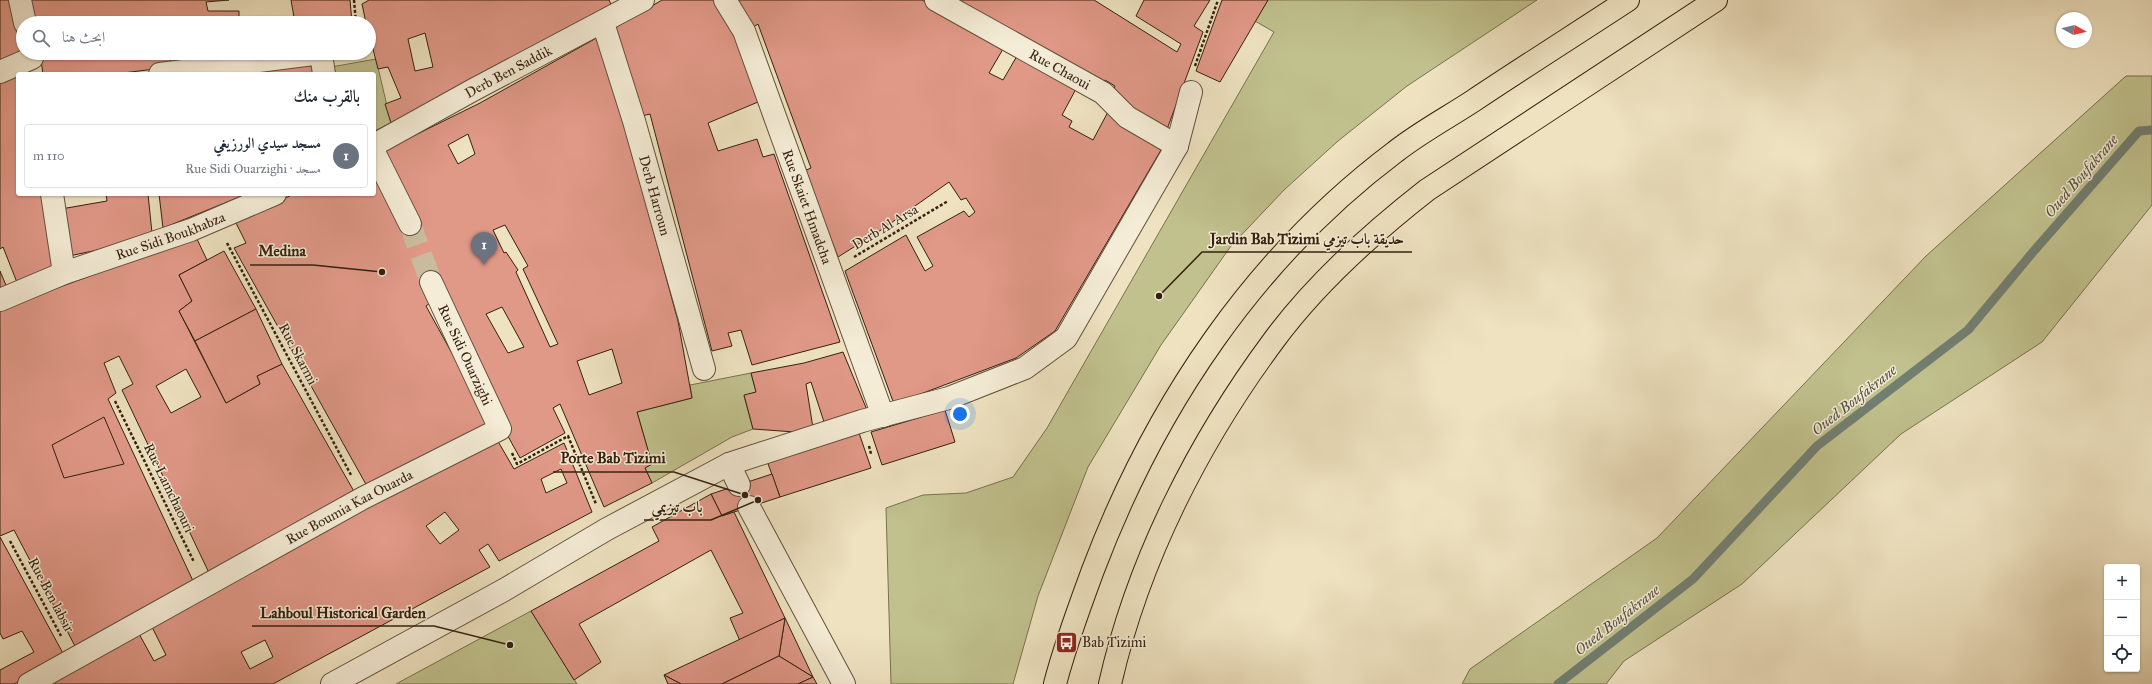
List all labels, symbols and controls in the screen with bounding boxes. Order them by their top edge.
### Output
north arrow [2056,12,2092,48]
search box [16,16,376,60]
icon: search [30,27,52,49]
text: ابحث هنا [62,28,105,46]
street label: Derb Ben Saddik [462,41,555,101]
street label: Rue Chaoui [1026,45,1094,93]
text: بالقرب منك [294,86,360,107]
water label: Oued Boufakrane [2040,131,2122,221]
text: مسجد سيدي الورزيغي [213,134,321,152]
street label: Rue Skaiet Hmadcha [779,147,836,266]
text: 110 m [33,148,65,164]
text: 1 [343,148,349,164]
street label: Derb Harroun [636,153,674,238]
text: مسجد · Rue Sidi Ouarzighi [185,161,321,177]
street label: Derb Al Arsa [849,201,921,253]
street label: Rue Sidi Boukhabza [113,208,228,263]
callout: Jardin Bab Tizimi حديقة باب تيزمي [1202,225,1412,252]
text: Jardin Bab Tizimi حديقة باب تيزمي [1208,230,1404,251]
pin: 1 [471,232,497,265]
callout: Medina [250,238,313,265]
text: Medina [258,242,306,260]
street label: Rue Sidi Ouarzighi [434,302,496,408]
street label: Rue Skarmi [275,320,321,388]
water label: Oued Boufakrane [1808,361,1901,439]
your location [950,404,970,424]
street label: Rue Lamchaouri [140,441,198,536]
callout: Porte Bab Tizimi [553,445,674,472]
text: Porte Bab Tizimi [560,449,666,467]
street label: Rue Boumia Kaa Ouarda [283,466,416,548]
callout: باب تيزيمي [644,493,711,520]
text: باب تيزيمي [651,498,703,521]
street label: Rue Ben labsir [24,555,78,636]
map controls [2104,564,2140,672]
button: + [2104,564,2140,600]
water label: Oued Boufakrane [1571,581,1664,659]
callout: Lahboul Historical Garden [252,599,434,626]
button: − [2104,600,2140,636]
text: Lahboul Historical Garden [260,604,427,622]
bus stop icon: Bab Tizimi [1053,629,1079,655]
place label: Bab Tizimi [1082,634,1147,651]
button: locate [2104,636,2140,672]

